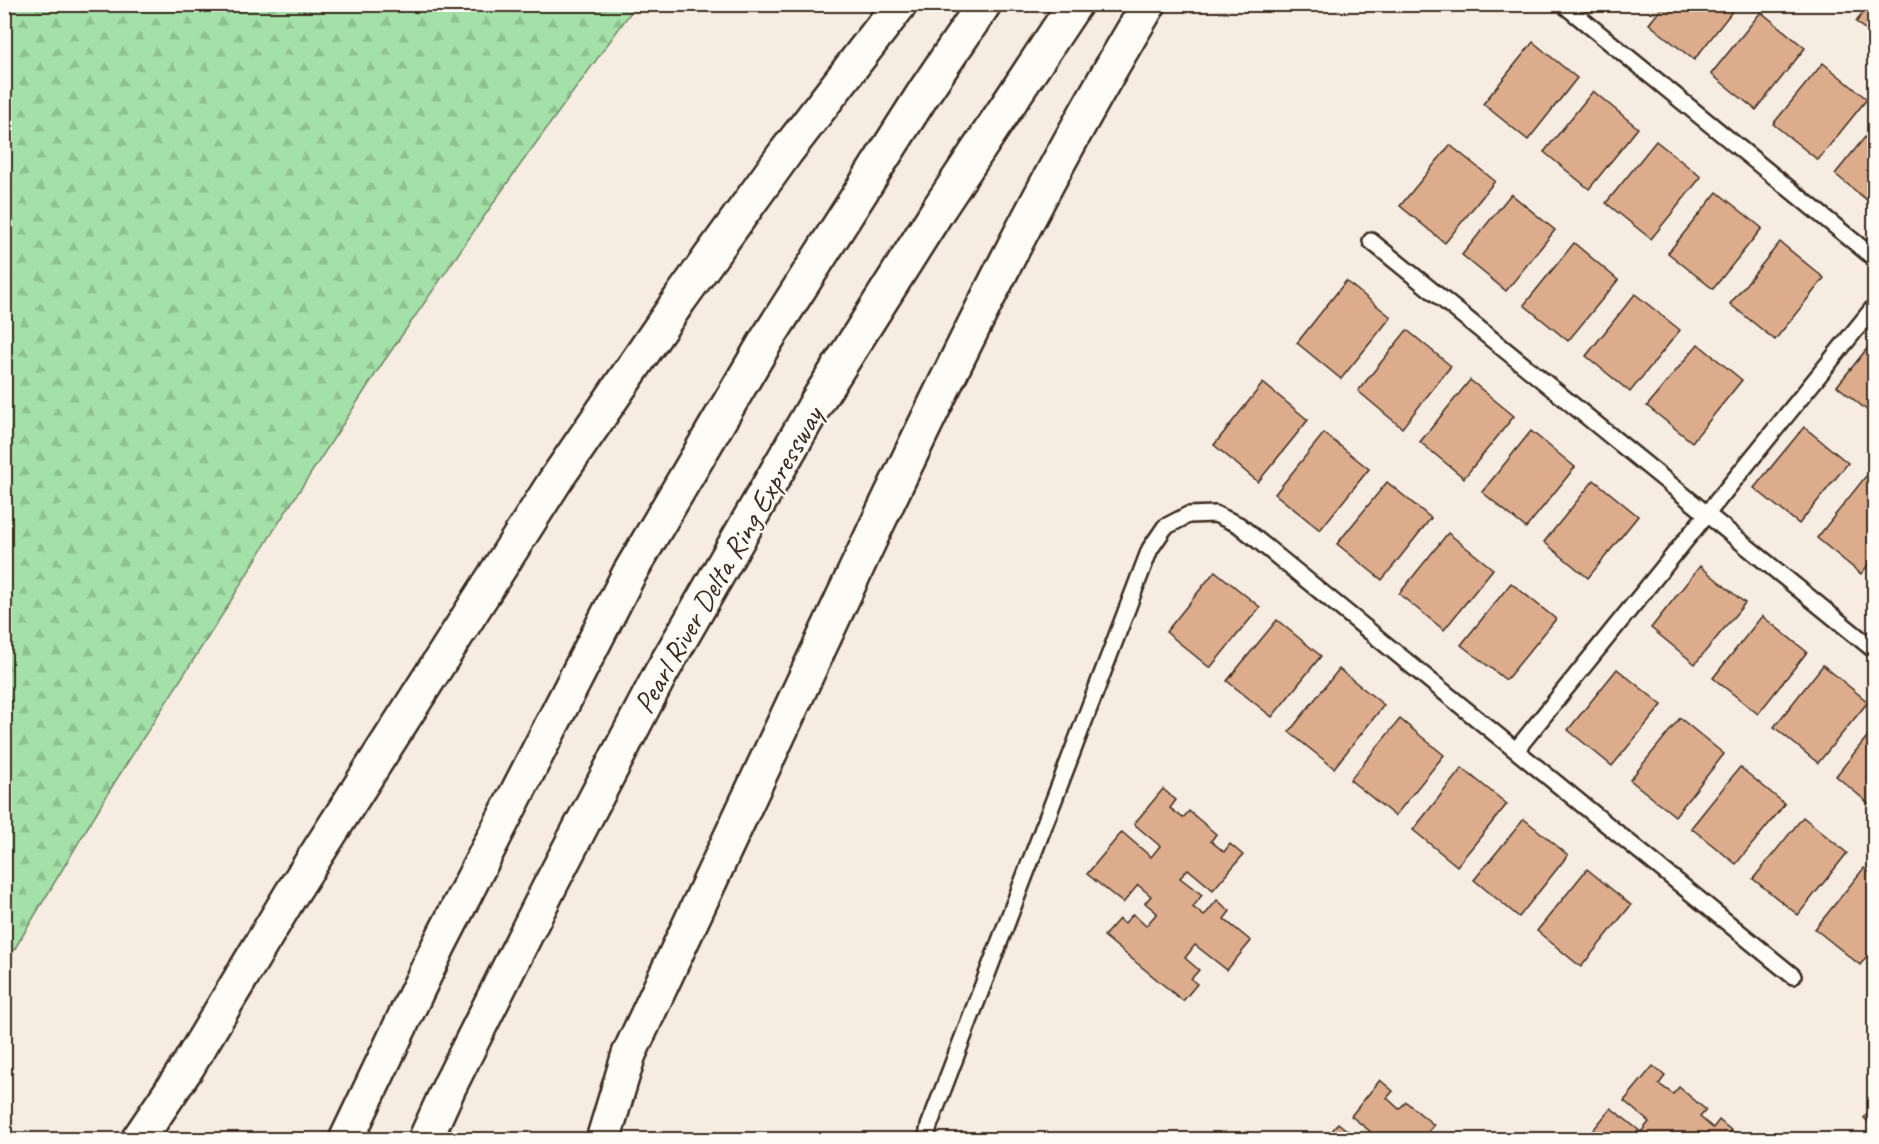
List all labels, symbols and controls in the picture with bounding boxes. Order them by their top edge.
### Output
street label: Pearl River Delta Ring Expressway [625,398,833,720]

